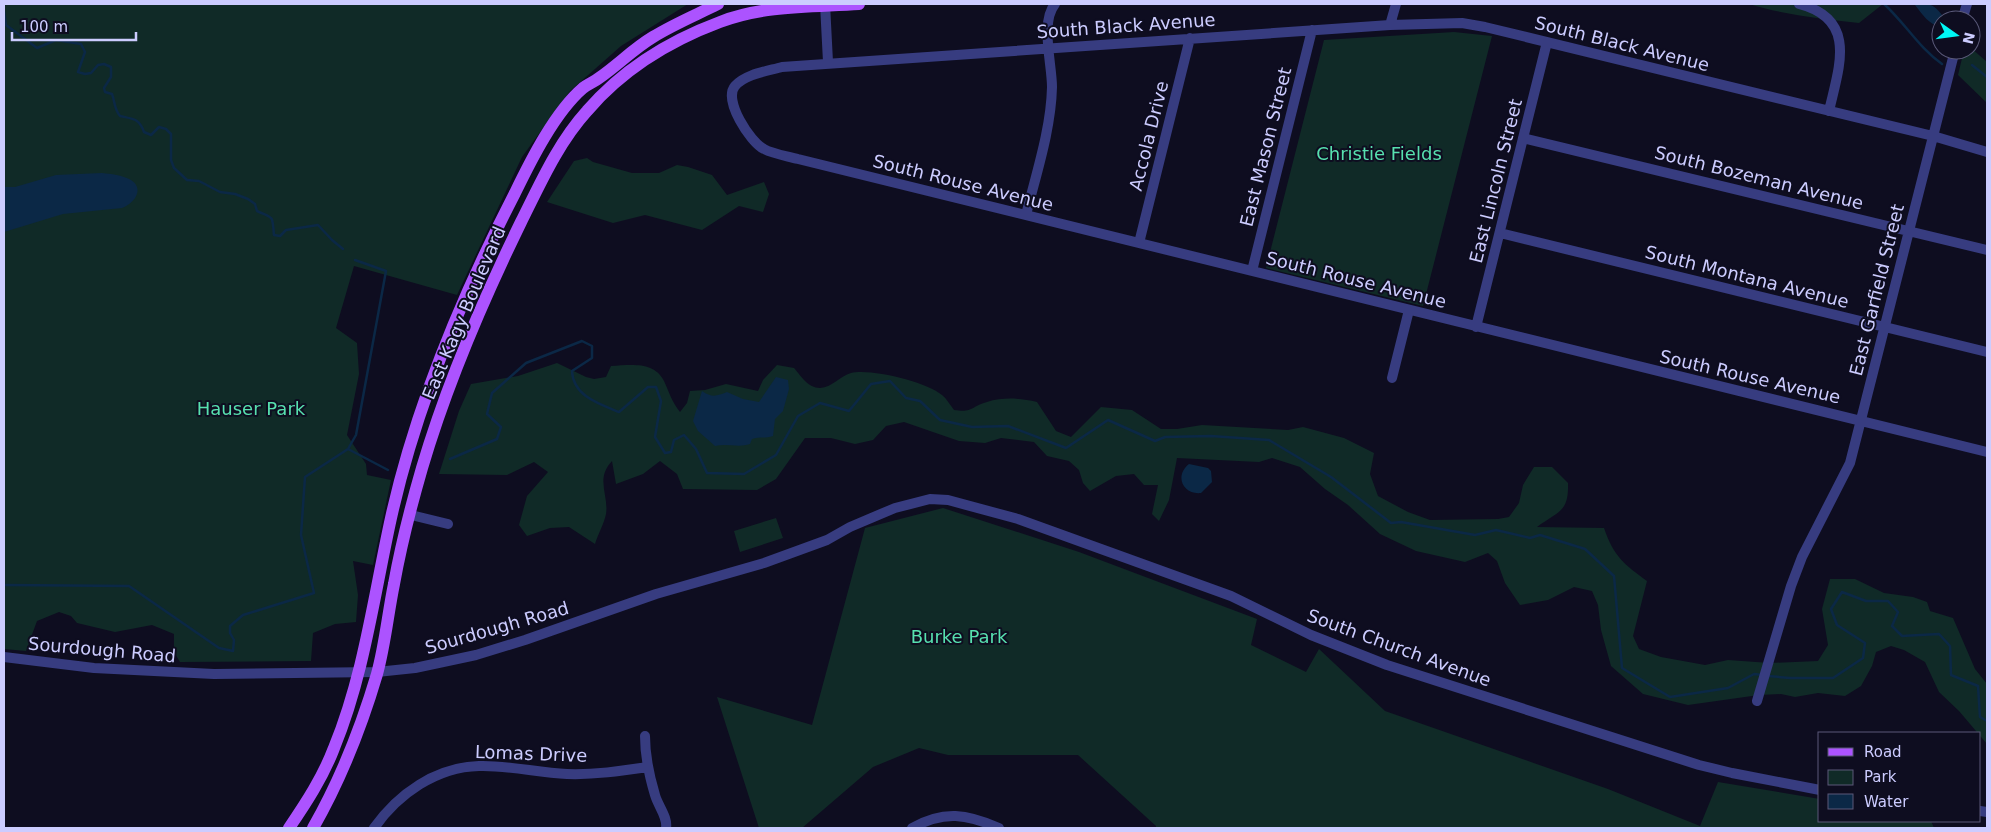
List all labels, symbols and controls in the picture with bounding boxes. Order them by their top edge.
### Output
street label: South Black Avenue [1036,9,1216,42]
scale bar [12,10,136,42]
north arrow [1931,10,1981,60]
street label: South Black Avenue [1533,12,1712,75]
text: 100 m [20,18,68,36]
text: N [1959,31,1978,46]
street label: East Mason Street [1236,65,1295,229]
street label: Accola Drive [1125,79,1172,193]
street label: East Lincoln Street [1465,96,1526,265]
street label: South Bozeman Avenue [1653,141,1866,214]
park label: Christie Fields [1316,143,1442,164]
street label: South Rouse Avenue [871,150,1056,215]
street label: East Garfield Street [1845,202,1908,378]
street label: East Kagy Boulevard [418,223,510,402]
street label: South Montana Avenue [1643,241,1851,312]
street label: South Rouse Avenue [1264,247,1449,312]
street label: South Rouse Avenue [1658,345,1843,408]
park label: Hauser Park [197,398,306,419]
street label: Sourdough Road [423,597,571,658]
street label: South Church Avenue [1304,604,1494,691]
park label: Burke Park [911,626,1008,647]
street label: Sourdough Road [27,633,177,666]
legend [1818,732,1981,822]
street label: Lomas Drive [474,741,588,766]
text: Road [1864,743,1902,761]
text: Park [1864,768,1897,786]
text: Water [1864,793,1909,811]

